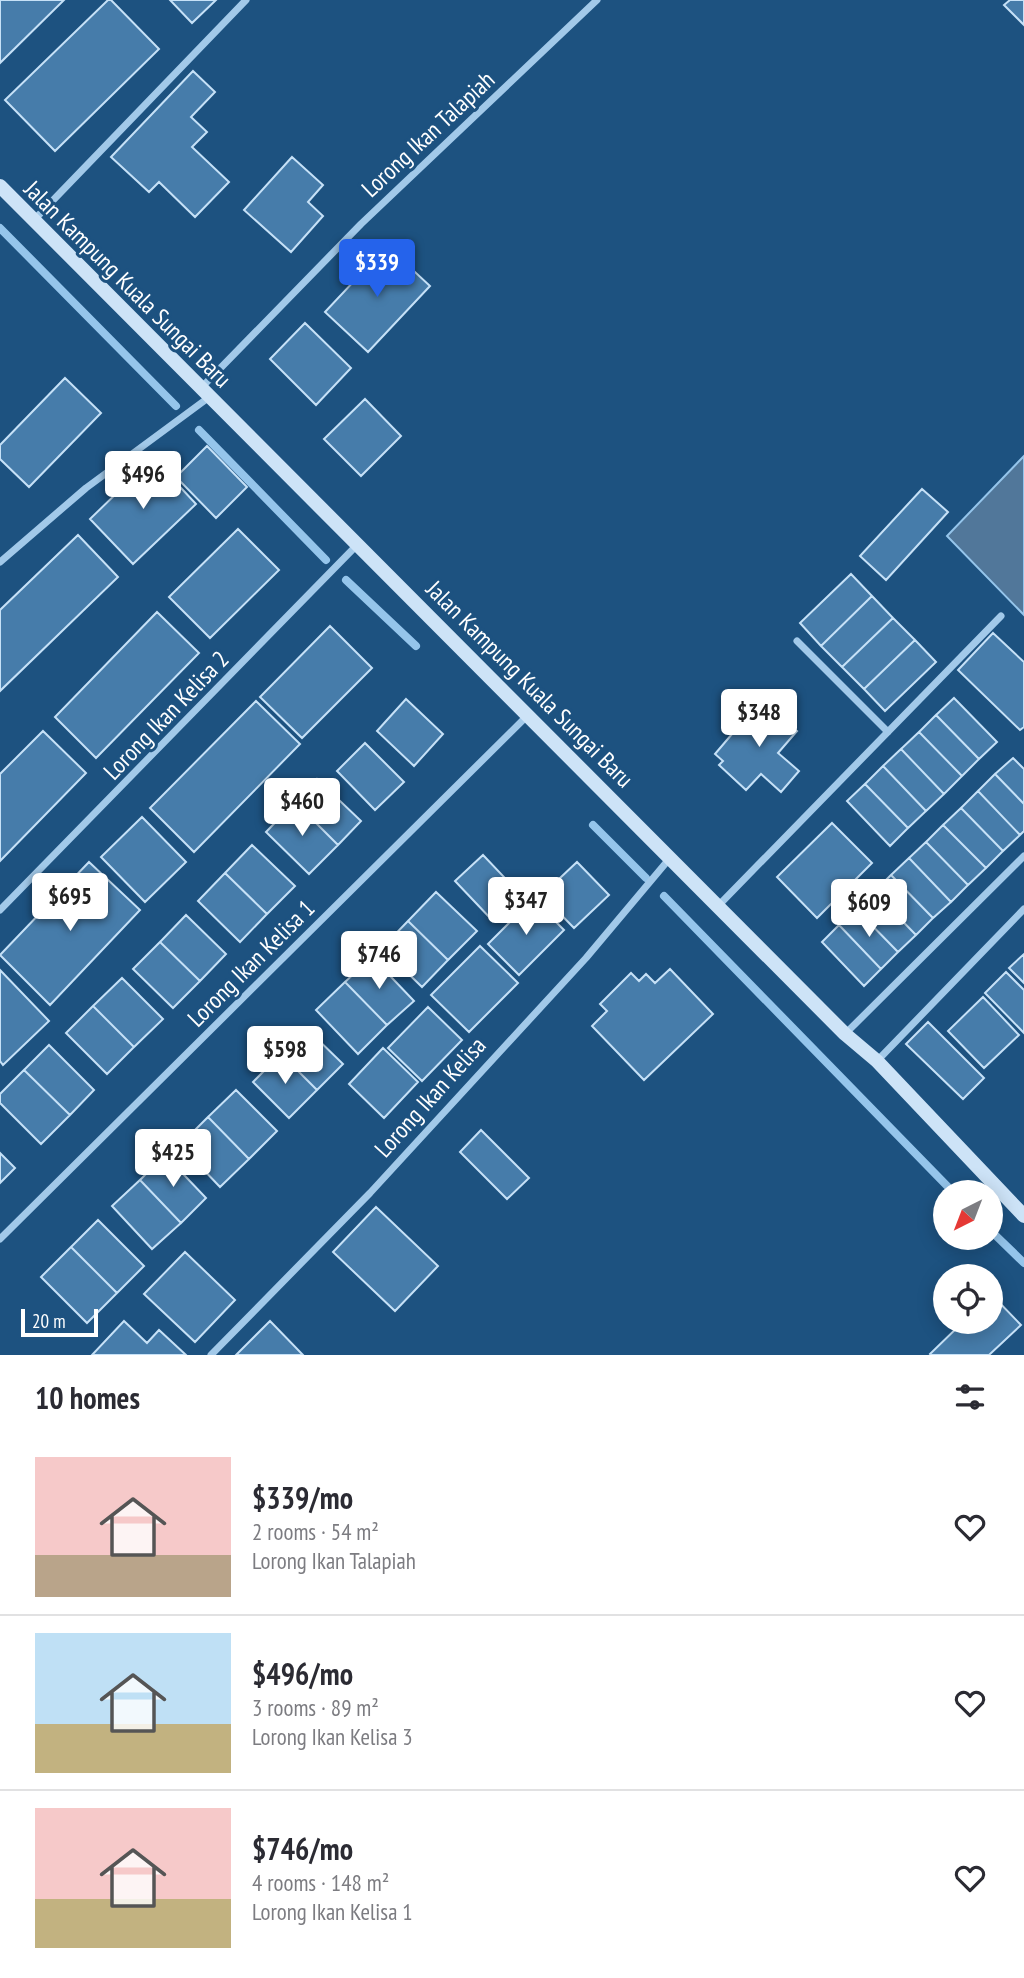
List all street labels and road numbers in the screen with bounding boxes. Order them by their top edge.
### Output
street label: Lorong Ikan Talapiah [355,64,501,204]
street label: Jalan Kampung Kuala Sungai Baru [17,173,238,394]
street label: Jalan Kampung Kuala Sungai Baru [419,573,640,794]
street label: Lorong Ikan Kelisa 2 [97,644,235,786]
street label: Lorong Ikan Kelisa 1 [181,893,321,1033]
street label: Lorong Ikan Kelisa [368,1030,492,1164]

